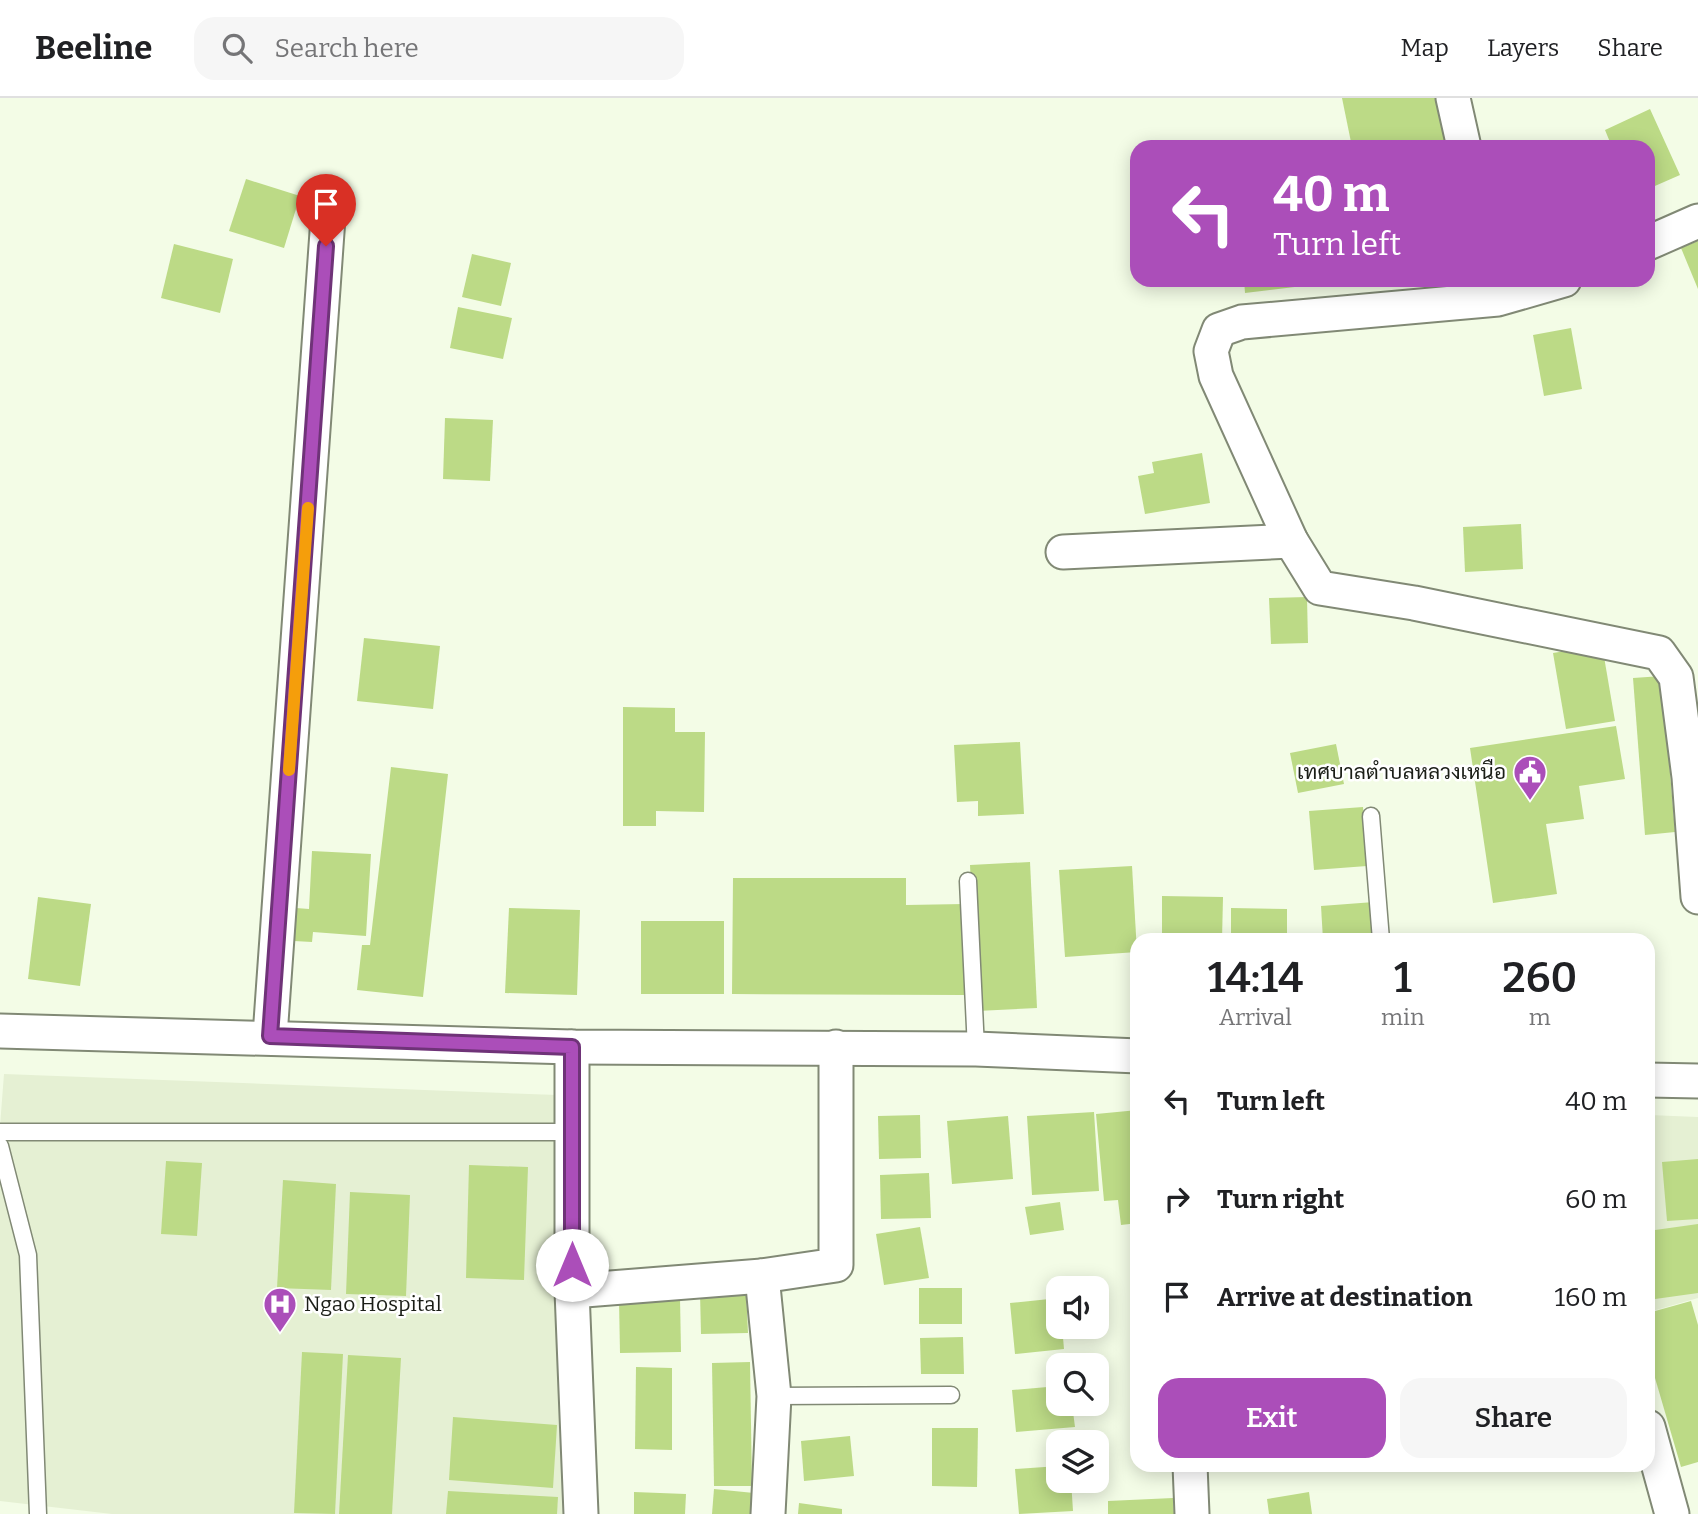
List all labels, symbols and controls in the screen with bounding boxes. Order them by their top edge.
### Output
search box [194,17,684,80]
text: Beeline [35,28,152,68]
icon: search [218,29,256,67]
text: Search here [274,33,419,64]
text: Map [1401,34,1449,62]
text: Layers [1487,34,1559,62]
text: Share [1597,34,1663,62]
text: 40 m [1273,165,1390,224]
icon: left [1158,168,1249,259]
pin [296,174,356,246]
icon: arrive [307,185,345,223]
text: Turn left [1273,225,1401,263]
public building icon: เทศบาลตำบลหลวงเหนือ [1511,753,1549,802]
place label: เทศบาลตำบลหลวงเหนือ [1297,758,1506,785]
text: 14:14 [1208,953,1303,1003]
text: 1 [1394,953,1412,1003]
text: 260 [1502,953,1577,1003]
text: Arrival [1219,1003,1292,1031]
text: min [1381,1003,1424,1031]
text: m [1529,1003,1551,1031]
icon: left [1158,1082,1196,1120]
text: Turn left [1217,1086,1325,1117]
text: 40 m [1565,1086,1627,1117]
icon: right [1158,1180,1196,1218]
text: Turn right [1217,1184,1344,1215]
text: 60 m [1565,1184,1627,1215]
position arrow [535,1228,609,1302]
map controls [1046,1276,1109,1493]
button: sound [1046,1276,1109,1339]
icon: arrive [1158,1278,1196,1316]
text: Arrive at destination [1217,1282,1472,1313]
text: 160 m [1555,1282,1627,1313]
hospital icon: Ngao Hospital [261,1285,299,1334]
place label: Ngao Hospital [304,1291,442,1317]
button: search [1046,1353,1109,1416]
button: Exit [1158,1378,1386,1458]
button: Share [1400,1378,1627,1458]
button: layers [1046,1430,1109,1493]

